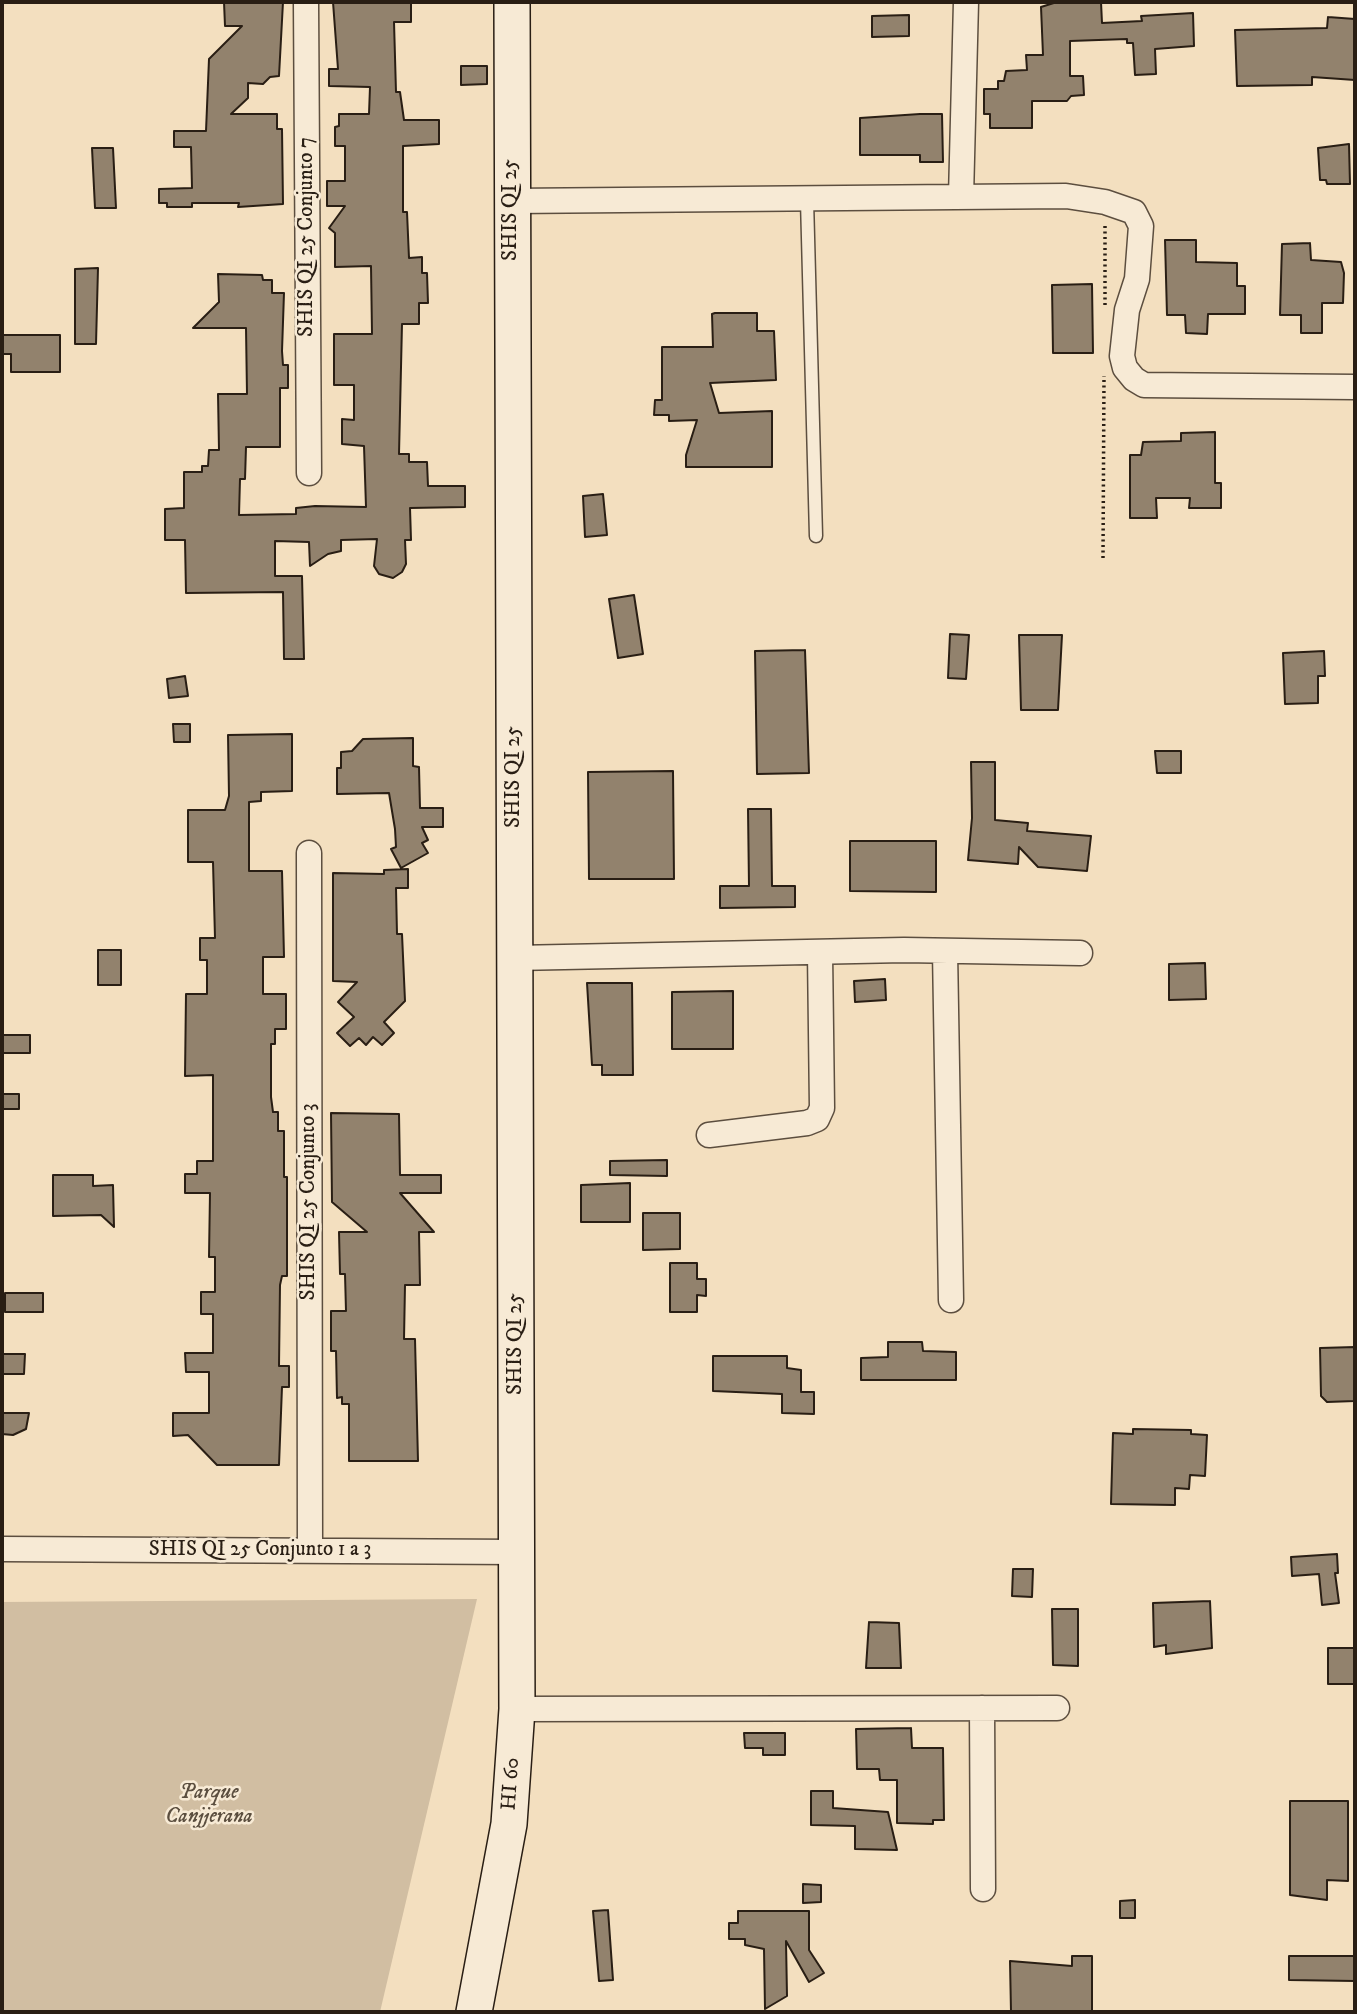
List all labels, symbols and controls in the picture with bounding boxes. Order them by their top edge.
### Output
street label: SHIS QI 25 Conjunto 7 [295,137,321,337]
street label: SHIS QI 25 [499,159,525,261]
street label: SHIS QI 25 [502,726,528,828]
street label: SHIS QI 25 Conjunto 3 [297,1104,323,1300]
street label: SHIS QI 25 [504,1293,530,1395]
street label: SHIS QI 25 Conjunto 1 a 3 [149,1538,371,1564]
street label: HI 60 [498,1757,526,1811]
park label: Parque Canjjerana [165,1781,253,1831]

